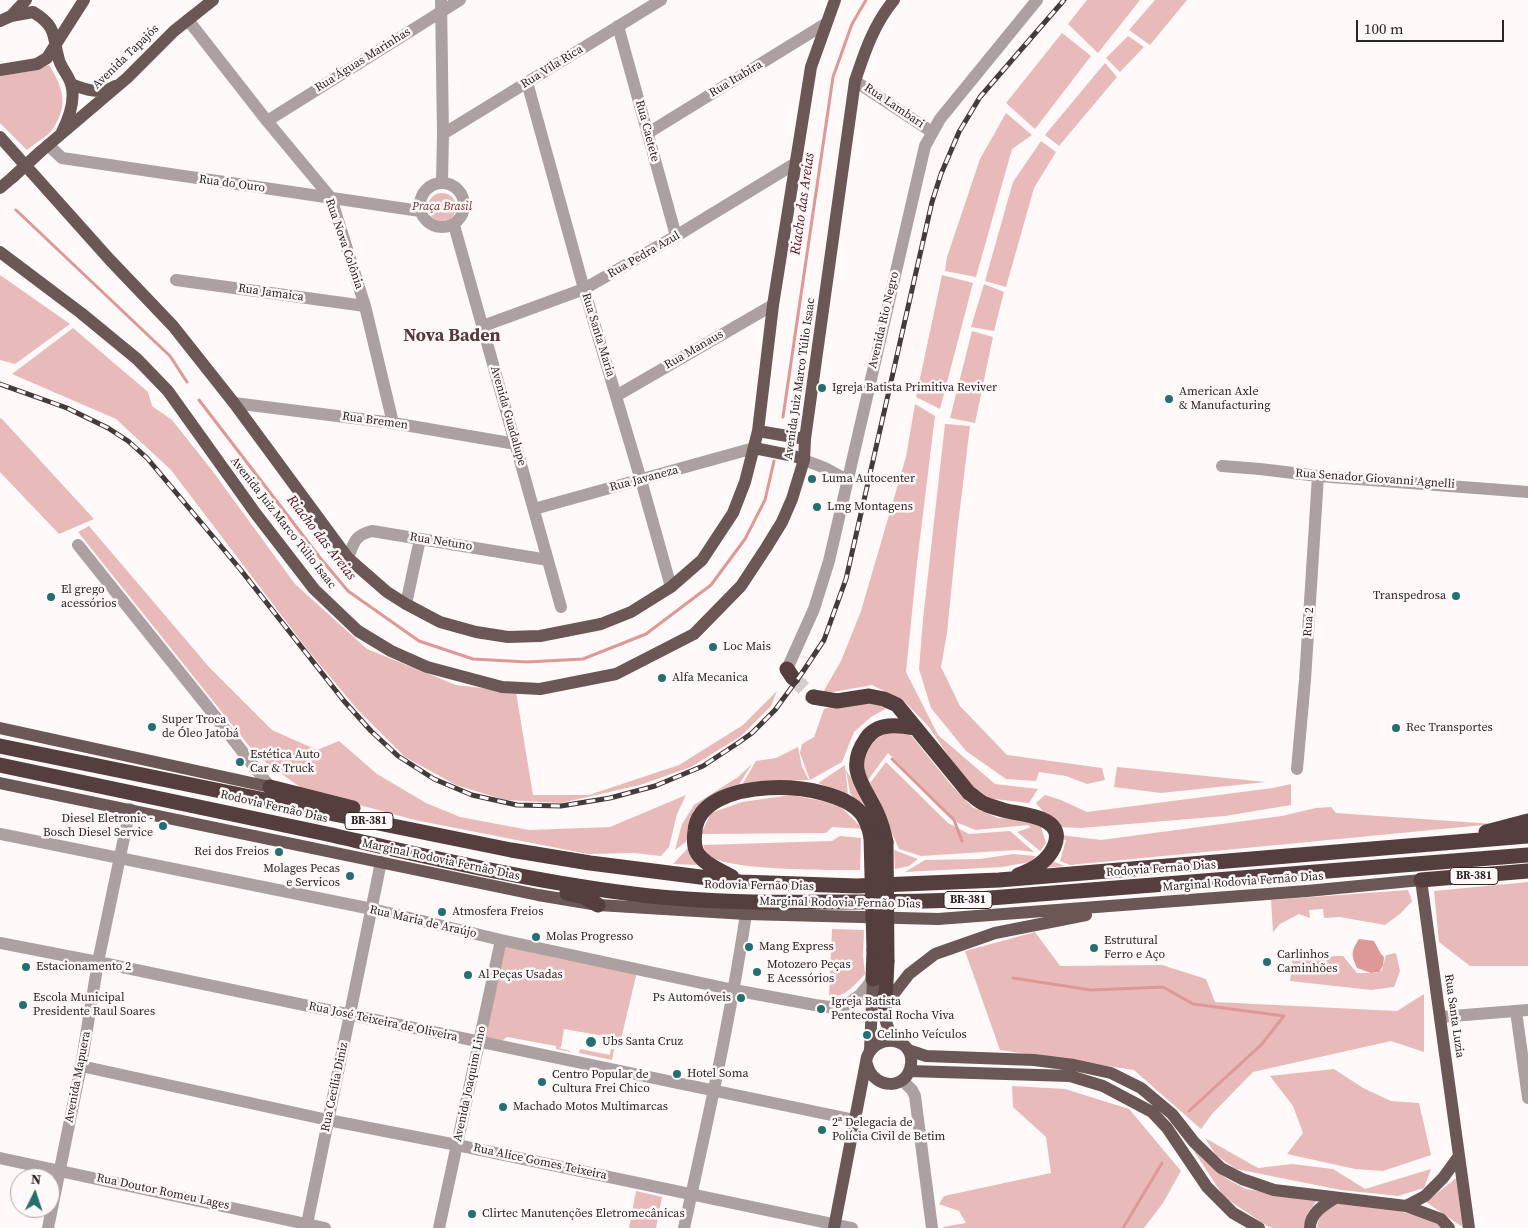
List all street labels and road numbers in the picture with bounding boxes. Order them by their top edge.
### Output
street label: Avenida Tapajós [90,22,162,92]
street label: Rua Águas Marinhas [313,25,413,95]
street label: Rua Vila Rica [518,42,586,92]
street label: Rua Itabira [707,58,765,100]
street label: Rua Lambari [861,81,927,131]
street label: Rua Caetete [632,99,662,163]
street label: Rua do Ouro [198,172,266,196]
street label: Rua Nova Colônia [322,197,366,291]
street label: Rua Pedra Azul [605,228,683,282]
street label: Avenida Rio Negro [866,270,902,370]
street label: Rua Jamaica [237,281,305,305]
street label: Rua Santa Maria [578,291,618,379]
street label: Avenida Juiz Marco Túlio Isaac [781,297,819,461]
street label: Rua Manaus [662,327,726,373]
street label: Avenida Guadalupe [487,364,529,468]
street label: Rua Bremen [341,409,409,433]
street label: Avenida Juiz Marco Túlio Isaac [227,454,339,592]
street label: Rua Javaneza [608,463,680,495]
street label: Rua Senador Giovanni Agnelli [1295,466,1455,492]
street label: Rua Netuno [409,530,473,554]
street label: Rua 2 [1301,607,1317,637]
street label: Rodovia Fernão Dias [219,788,329,826]
road number: BR-381 [345,812,393,829]
street label: Marginal Rodovia Fernão Dias [361,836,521,884]
street label: Rodovia Fernão Dias [1106,858,1216,880]
road number: BR-381 [1450,868,1498,884]
street label: Marginal Rodovia Fernão Dias [1162,869,1324,895]
street label: Rodovia Fernão Dias [704,878,814,894]
road number: BR-381 [944,892,992,908]
street label: Marginal Rodovia Fernão Dias [759,894,921,912]
street label: Rua Maria de Araújo [368,903,478,941]
street label: Rua Santa Luzia [1441,973,1467,1059]
street label: Rua José Teixeira de Oliveira [307,999,459,1045]
street label: Avenida Joaquim Lino [451,1025,489,1143]
street label: Avenida Mapuera [62,1030,94,1124]
street label: Rua Cecília Diniz [318,1041,352,1133]
street label: Rua Alice Gomes Teixeira [472,1141,608,1183]
street label: Rua Doutor Romeu Lages [95,1171,231,1213]

